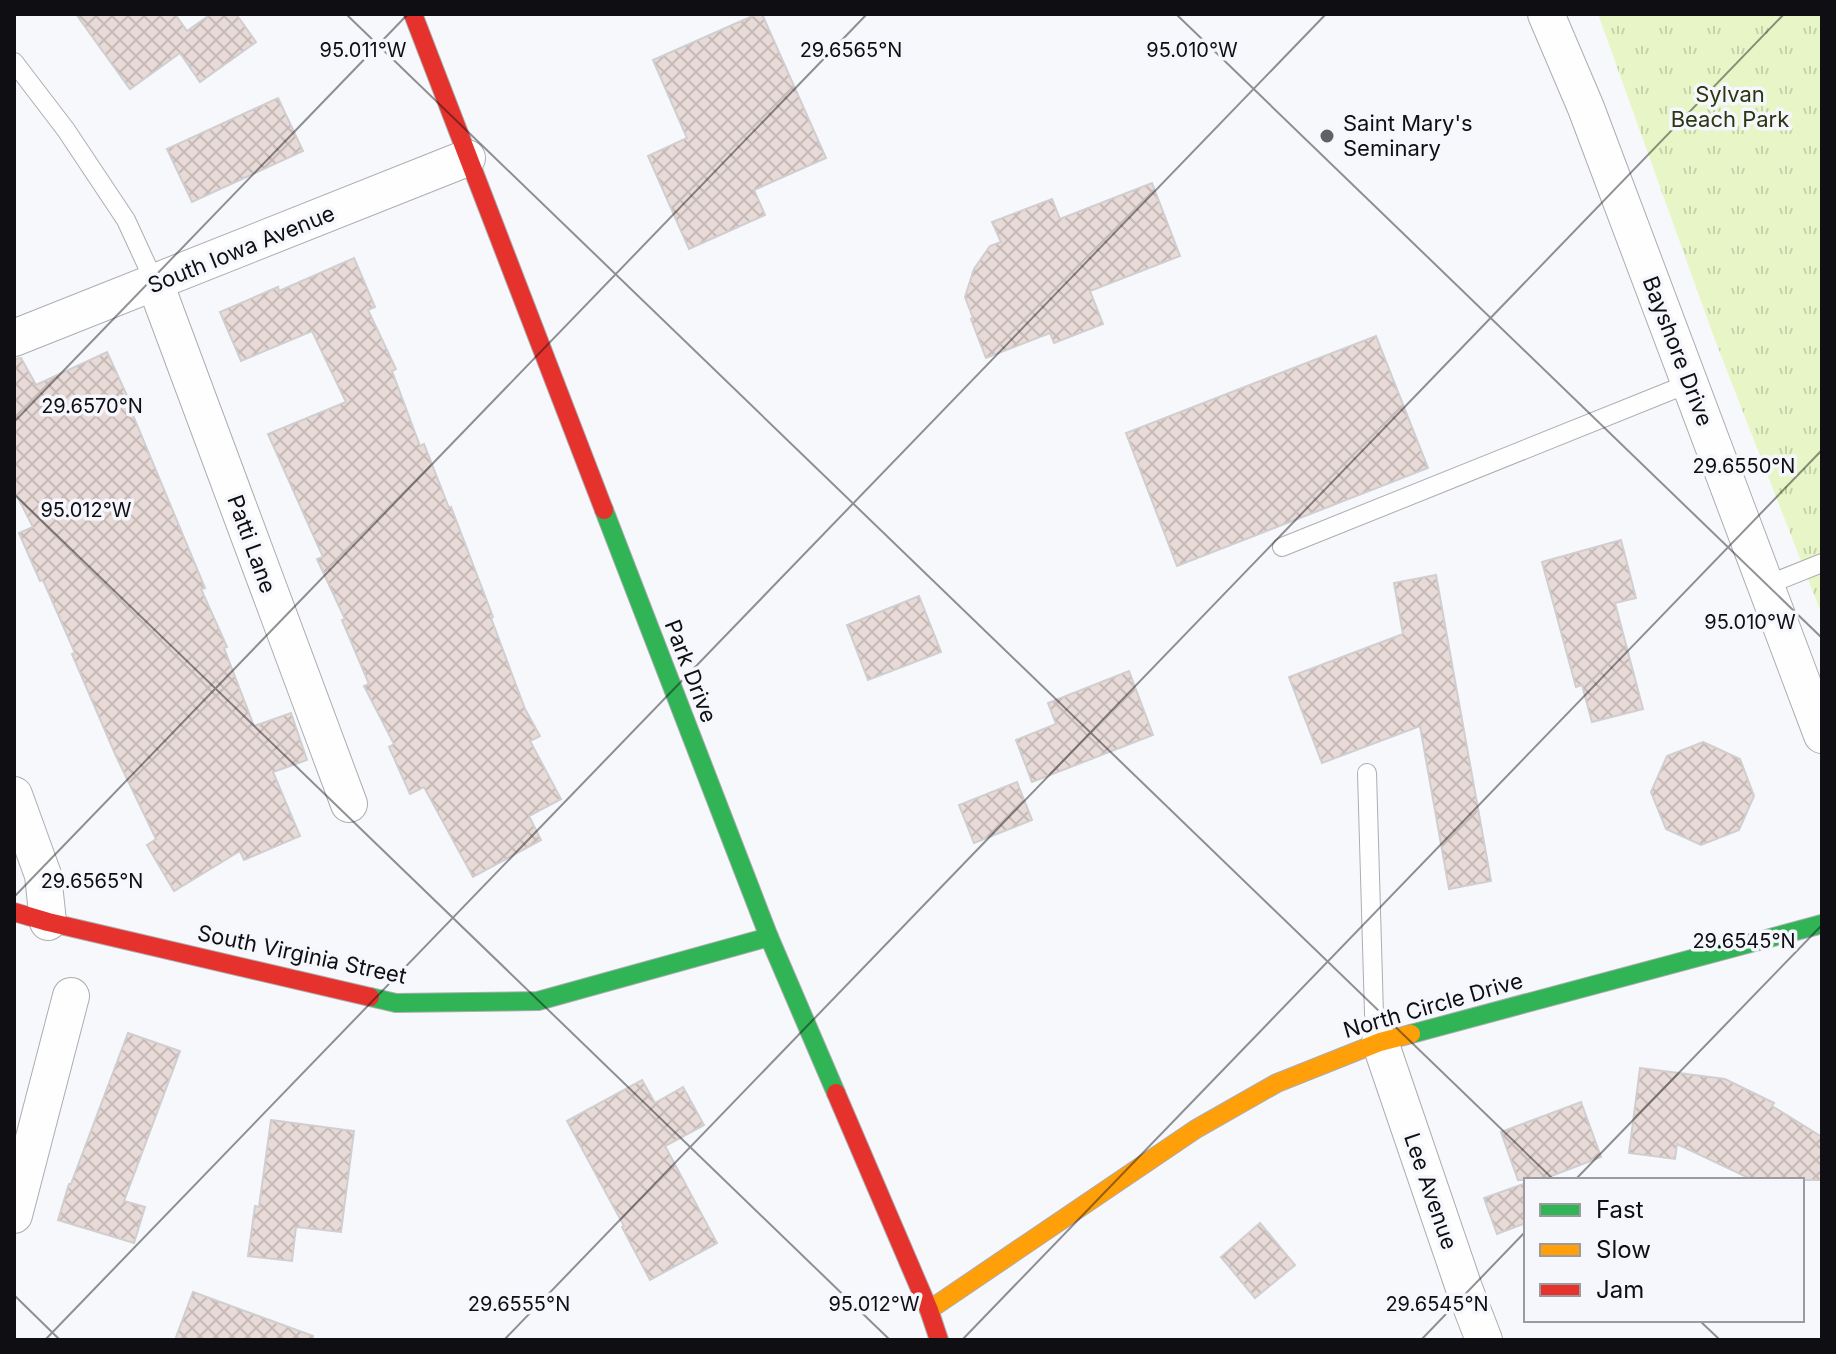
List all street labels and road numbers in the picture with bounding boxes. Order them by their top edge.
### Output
street label: South Iowa Avenue [144,200,338,298]
street label: Bayshore Drive [1638,273,1718,429]
street label: Patti Lane [222,491,282,597]
street label: Park Drive [660,616,722,726]
street label: South Virginia Street [195,919,409,989]
street label: North Circle Drive [1340,967,1526,1043]
street label: Lee Avenue [1399,1129,1463,1253]

